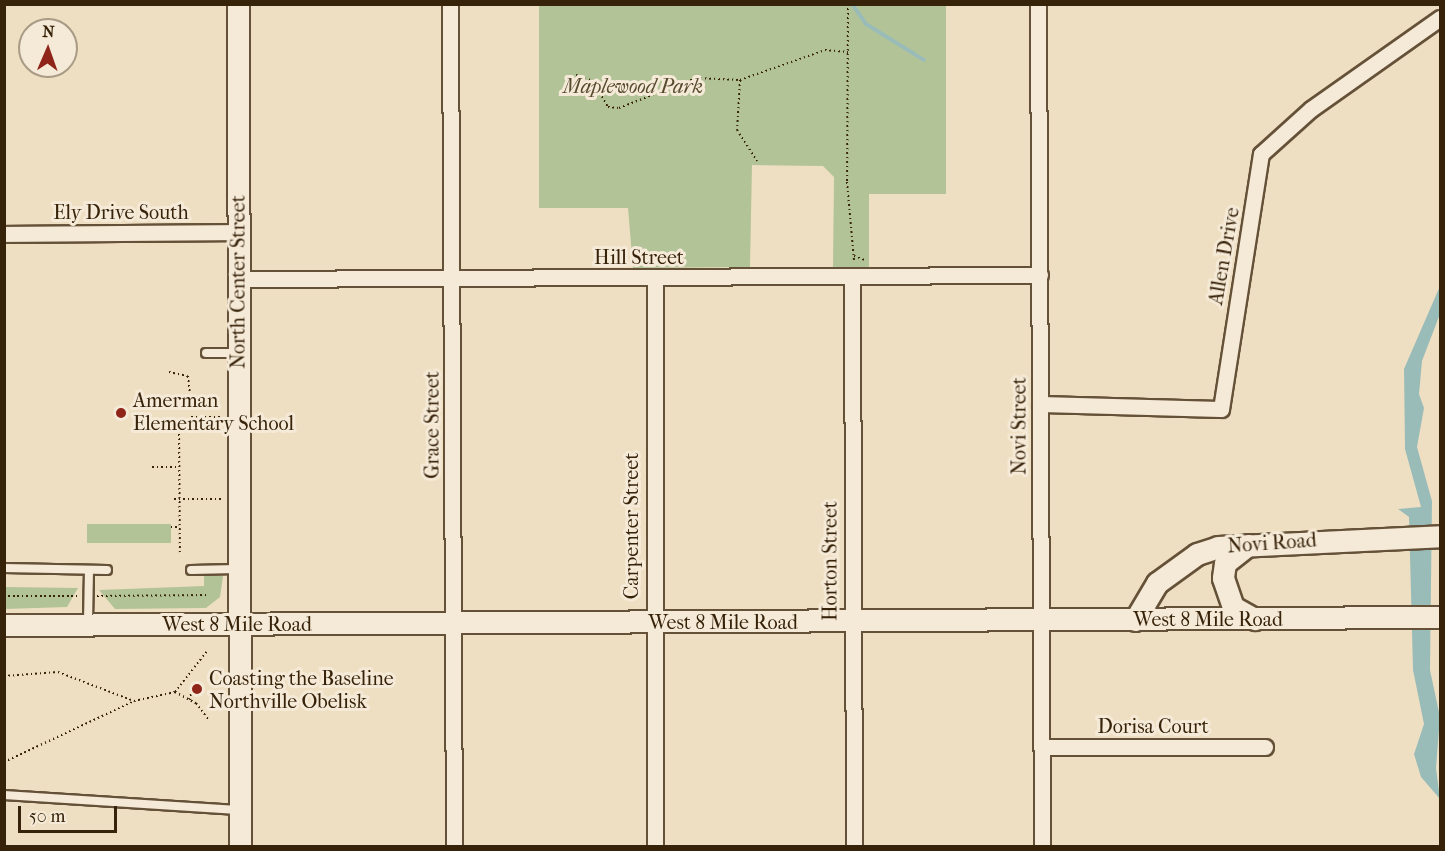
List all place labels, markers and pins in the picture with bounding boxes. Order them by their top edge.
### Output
place label: Amerman Elementary School [133,389,294,436]
marker: Amerman Elementary School [114,406,128,420]
place label: Coasting the Baseline Northville Obelisk [209,666,394,713]
marker: Coasting the Baseline Northville Obelisk [190,682,204,696]

